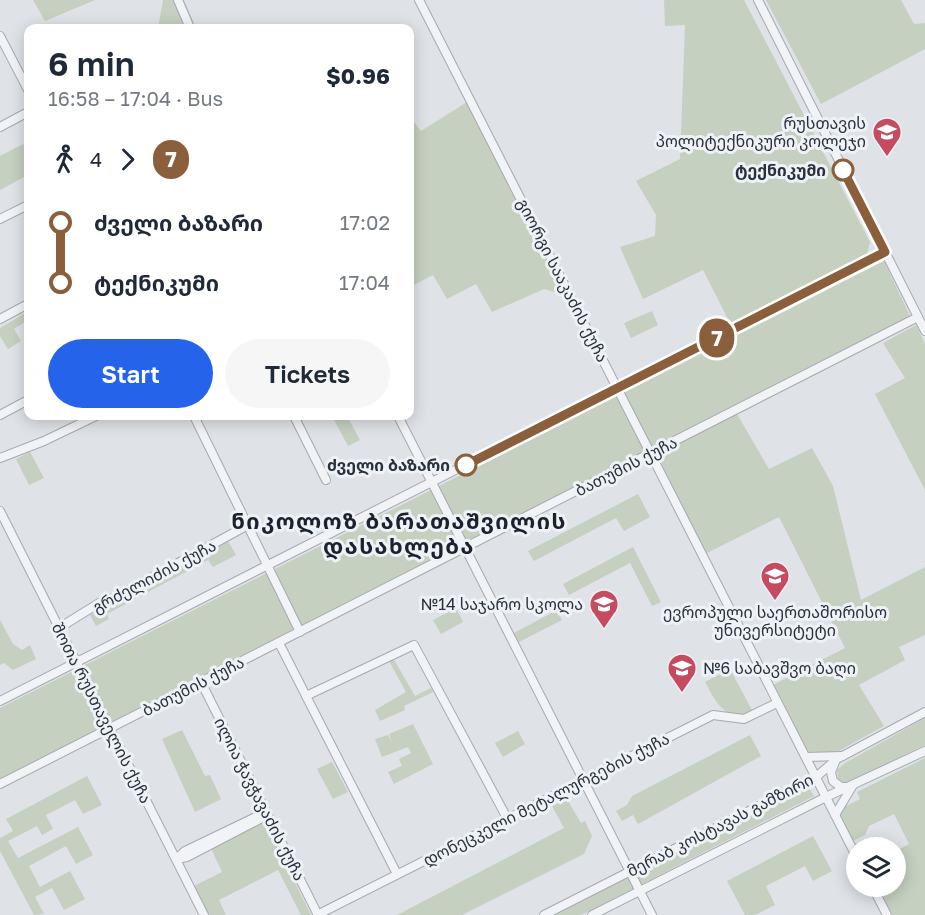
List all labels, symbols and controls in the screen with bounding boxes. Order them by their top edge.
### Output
text: 6 min [48,44,135,83]
text: $0.96 [326,62,390,89]
text: 16:58 – 17:04 · Bus [48,86,223,110]
place label: რუსთავის პოლიტექნიკური კოლეჯი [656,113,866,152]
school or university icon: რუსთავის პოლიტექნიკური კოლეჯი [871,116,903,158]
icon: walk [48,143,81,176]
icon: forward [111,143,144,176]
text: 7 [165,146,177,172]
text: 4 [90,147,102,171]
marker: ტექნიკუმი [832,159,854,181]
place label: ტექნიკუმი [735,160,826,180]
street label: გიორგი სააკაძის ქუჩა [513,195,613,365]
text: ძველი ბაზარი [94,209,263,236]
text: 17:02 [340,210,390,234]
text: ტექნიკუმი [94,269,219,296]
text: 17:04 [339,270,390,294]
line badge: 7 [698,318,736,358]
text: 7 [711,325,723,351]
button: Start [48,339,213,408]
button: Tickets [225,339,390,408]
street label: ბათუმის ქუჩა [572,432,680,500]
marker: ძველი ბაზარი [455,454,477,476]
place label: ძველი ბაზარი [327,455,450,476]
district label: ნიკოლოზ ბარათაშვილის დასახლება [231,507,567,560]
street label: გრძელიძის ქუჩა [89,535,220,618]
school or university icon: ევროპული საერთაშორისო უნივერსიტეტი [759,560,791,602]
school or university icon: №14 საჯარო სკოლა [588,588,620,630]
place label: №14 საჯარო სკოლა [421,594,583,615]
place label: ევროპული საერთაშორისო უნივერსიტეტი [663,602,887,640]
street label: შოთა რუსთაველის ქუჩა [47,619,156,807]
street label: ბათუმის ქუჩა [139,652,247,720]
school or university icon: №6 საბავშვო ბაღი [666,652,698,694]
place label: №6 საბავშვო ბაღი [703,658,856,678]
street label: ილია ჭავჭავაძის ქუჩა [209,714,310,884]
street label: დონეცკელი მეტალურგების ქუჩა [419,728,673,871]
street label: მერაბ კოსტავას გამზირი [623,769,817,881]
map controls [846,837,906,897]
button: layers [846,837,906,897]

